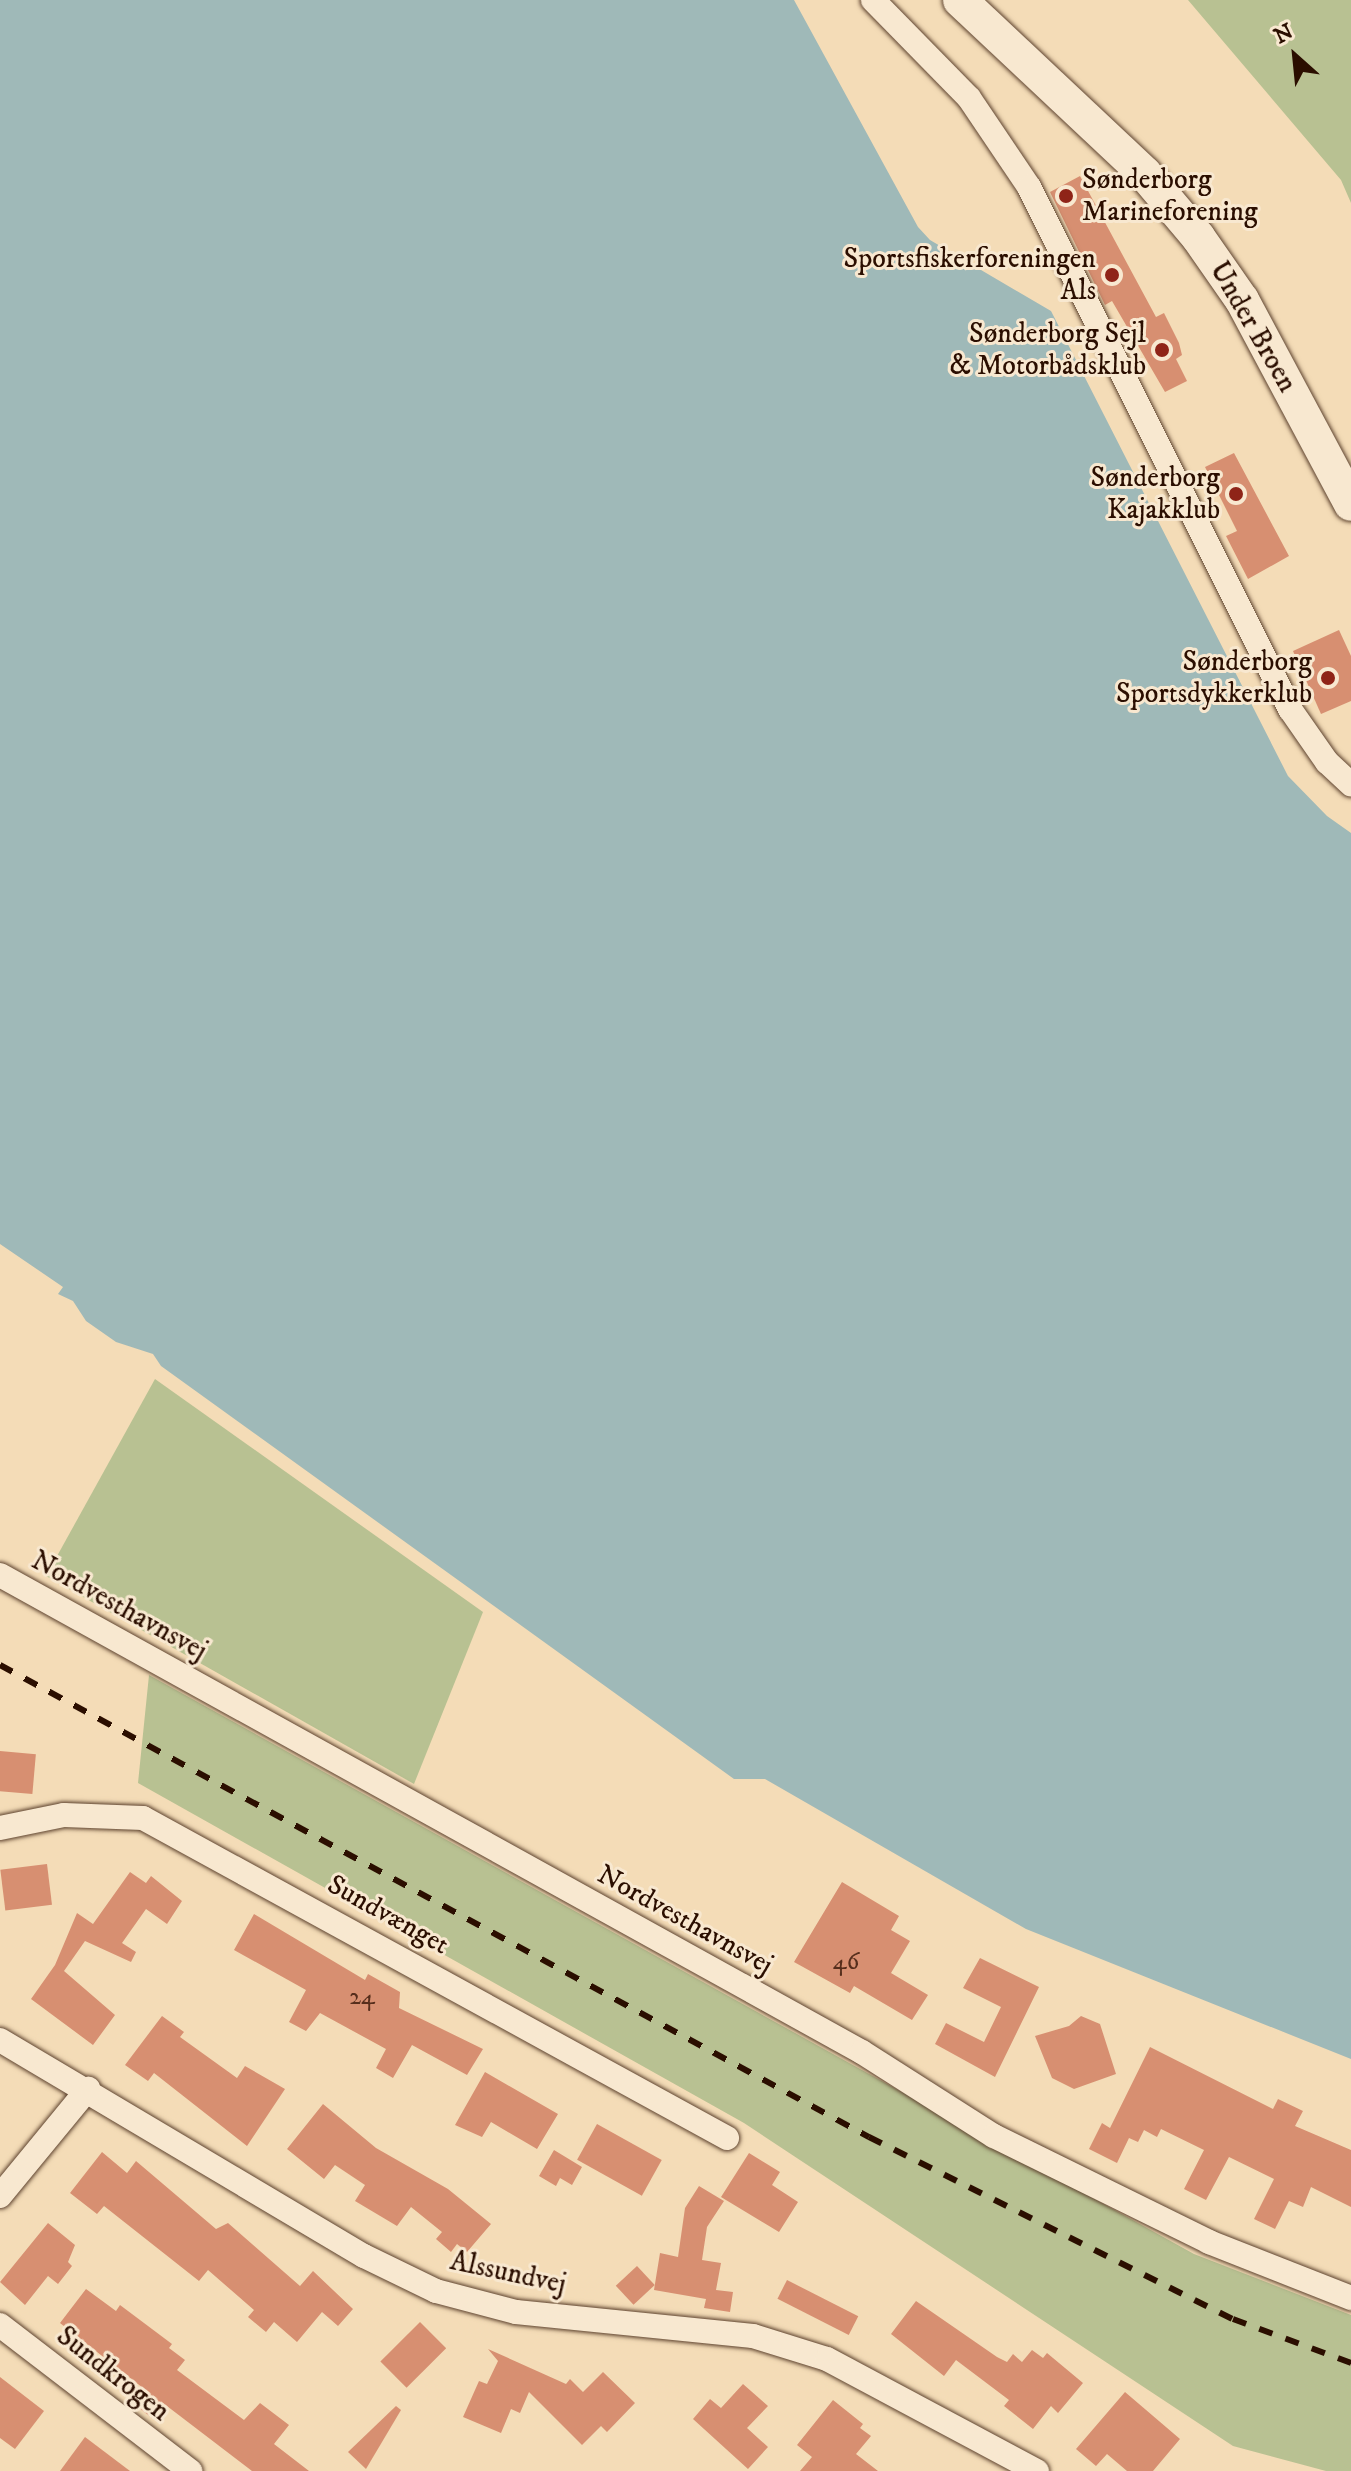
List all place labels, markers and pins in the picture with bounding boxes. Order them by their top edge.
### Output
place label: Sønderborg Marineforening [1082,163,1258,229]
marker: Sønderborg Marineforening [1057,187,1075,205]
place label: Sportsfiskerforeningen Als [844,242,1096,308]
marker: Sportsfiskerforeningen Als [1103,266,1121,284]
place label: Sønderborg Sejl & Motorbådsklub [950,317,1146,383]
marker: Sønderborg Sejl & Motorbådsklub [1153,341,1171,359]
place label: Sønderborg Kajakklub [1090,461,1220,527]
marker: Sønderborg Kajakklub [1227,485,1245,503]
place label: Sønderborg Sportsdykkerklub [1116,645,1312,711]
marker: Sønderborg Sportsdykkerklub [1319,669,1337,687]

